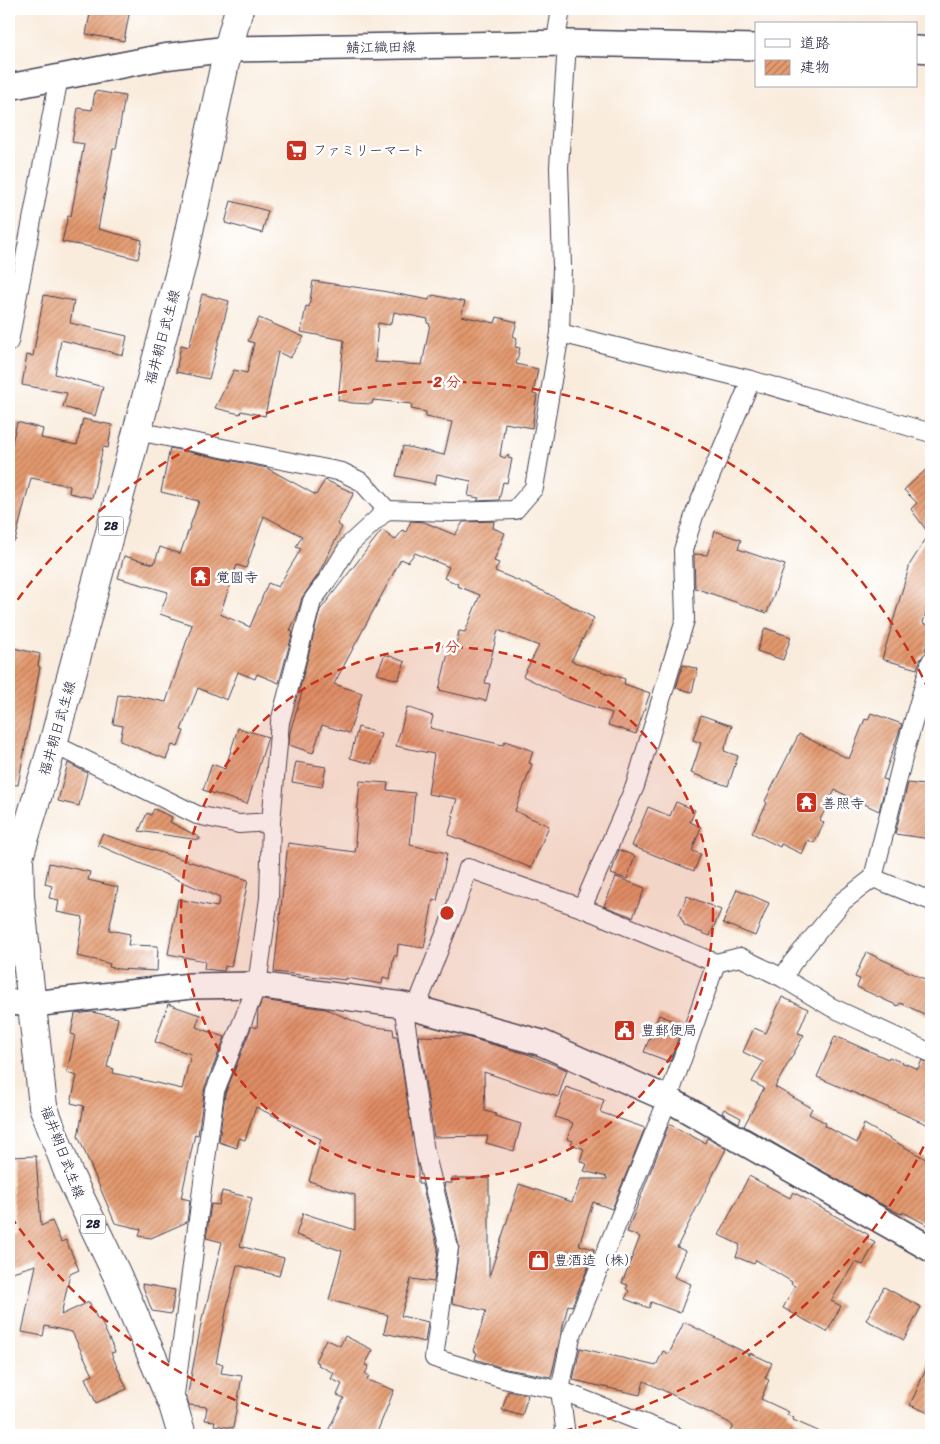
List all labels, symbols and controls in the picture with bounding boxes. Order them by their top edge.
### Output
legend [755,22,918,88]
text: 道路 [800,30,830,56]
street label: 鯖江織田線 [346,34,416,61]
text: 建物 [800,54,830,80]
supermarket icon: ファミリーマート [285,138,309,162]
place label: ファミリーマート [313,138,425,163]
street label: 福井朝日武生線 [138,287,187,388]
text: 2 分 [432,369,461,395]
road number: 28 [98,516,124,536]
temple icon: 覚圓寺 [188,565,212,589]
place label: 覚圓寺 [216,565,258,590]
text: 1 分 [434,634,460,660]
street label: 福井朝日武生線 [32,678,83,779]
temple icon: 善照寺 [794,791,818,815]
place label: 善照寺 [822,791,864,816]
centre of rings [438,904,456,922]
public building icon: 豊郵便局 [613,1018,637,1042]
place label: 豊郵便局 [641,1018,697,1043]
street label: 福井朝日武生線 [33,1102,92,1202]
road number: 28 [80,1214,106,1234]
shop icon: 豊酒造（株） [526,1248,550,1272]
place label: 豊酒造（株） [554,1248,638,1273]

